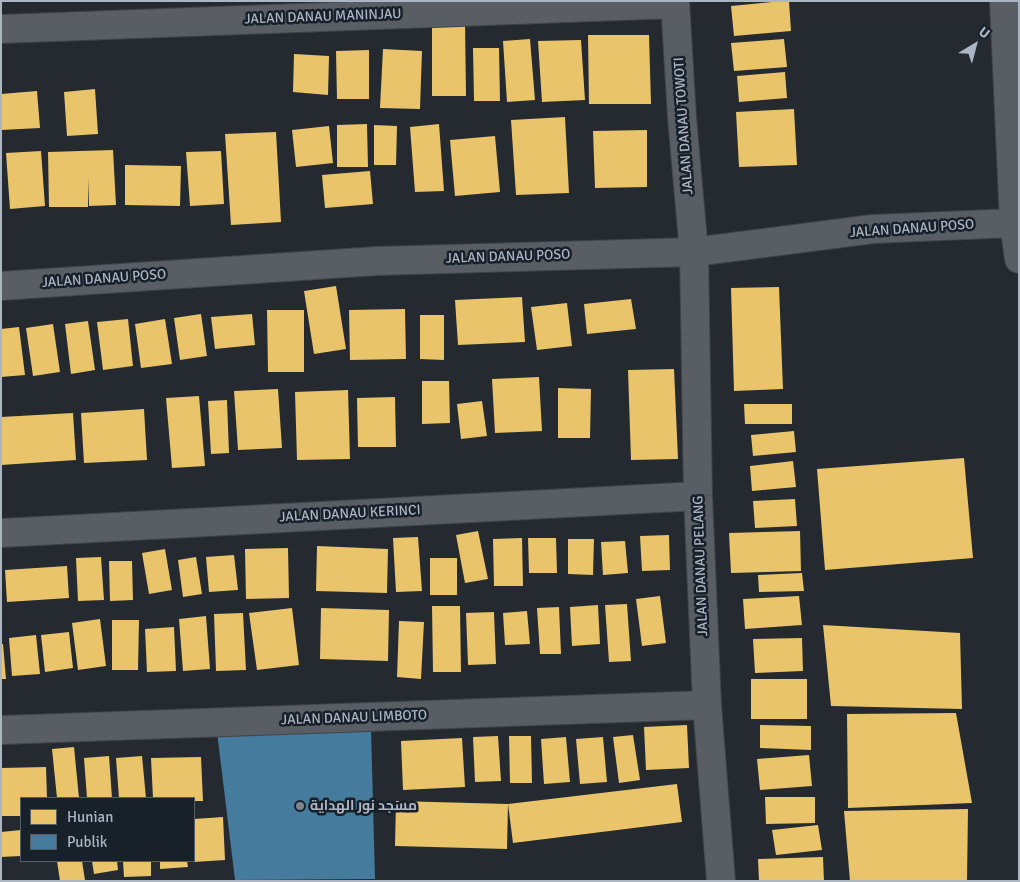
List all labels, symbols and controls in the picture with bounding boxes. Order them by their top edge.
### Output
street label: JALAN DANAU MANINJAU [244,6,402,28]
north arrow [950,20,1000,70]
text: U [975,23,993,42]
street label: JALAN DANAU TOWOTI [671,57,697,195]
street label: JALAN DANAU POSO [849,216,975,242]
street label: JALAN DANAU POSO [445,246,571,268]
street label: JALAN DANAU POSO [41,266,167,292]
street label: JALAN DANAU PELANG [690,495,712,637]
street label: JALAN DANAU KERINCI [279,502,421,526]
street label: JALAN DANAU LIMBOTO [281,707,427,729]
legend [20,797,195,862]
place label: مسجد نور الهداية [310,798,417,814]
marker: مسجد نور الهداية [294,800,306,812]
text: Hunian [67,808,113,826]
text: Publik [67,833,107,851]

